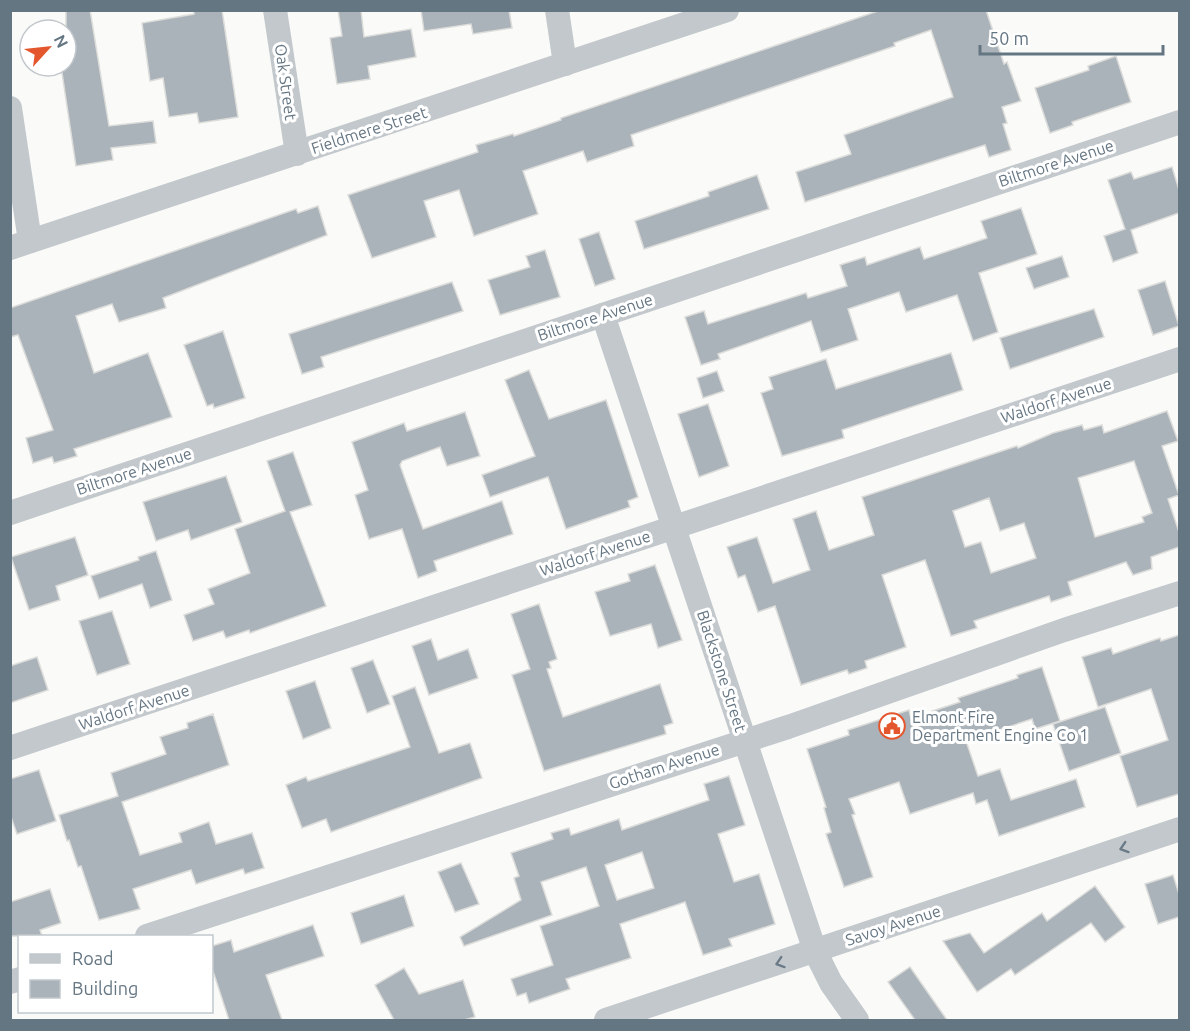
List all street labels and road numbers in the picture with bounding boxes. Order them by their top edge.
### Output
street label: Oak Street [272,43,300,122]
street label: Fieldmere Street [309,103,430,157]
street label: Biltmore Avenue [996,136,1116,190]
street label: Biltmore Avenue [535,290,655,344]
street label: Waldorf Avenue [998,374,1114,426]
street label: Biltmore Avenue [74,444,194,498]
street label: Waldorf Avenue [537,527,653,579]
street label: Blackstone Street [694,608,750,735]
street label: Waldorf Avenue [76,681,192,733]
street label: Gotham Avenue [607,740,721,792]
street label: Savoy Avenue [843,901,943,949]

